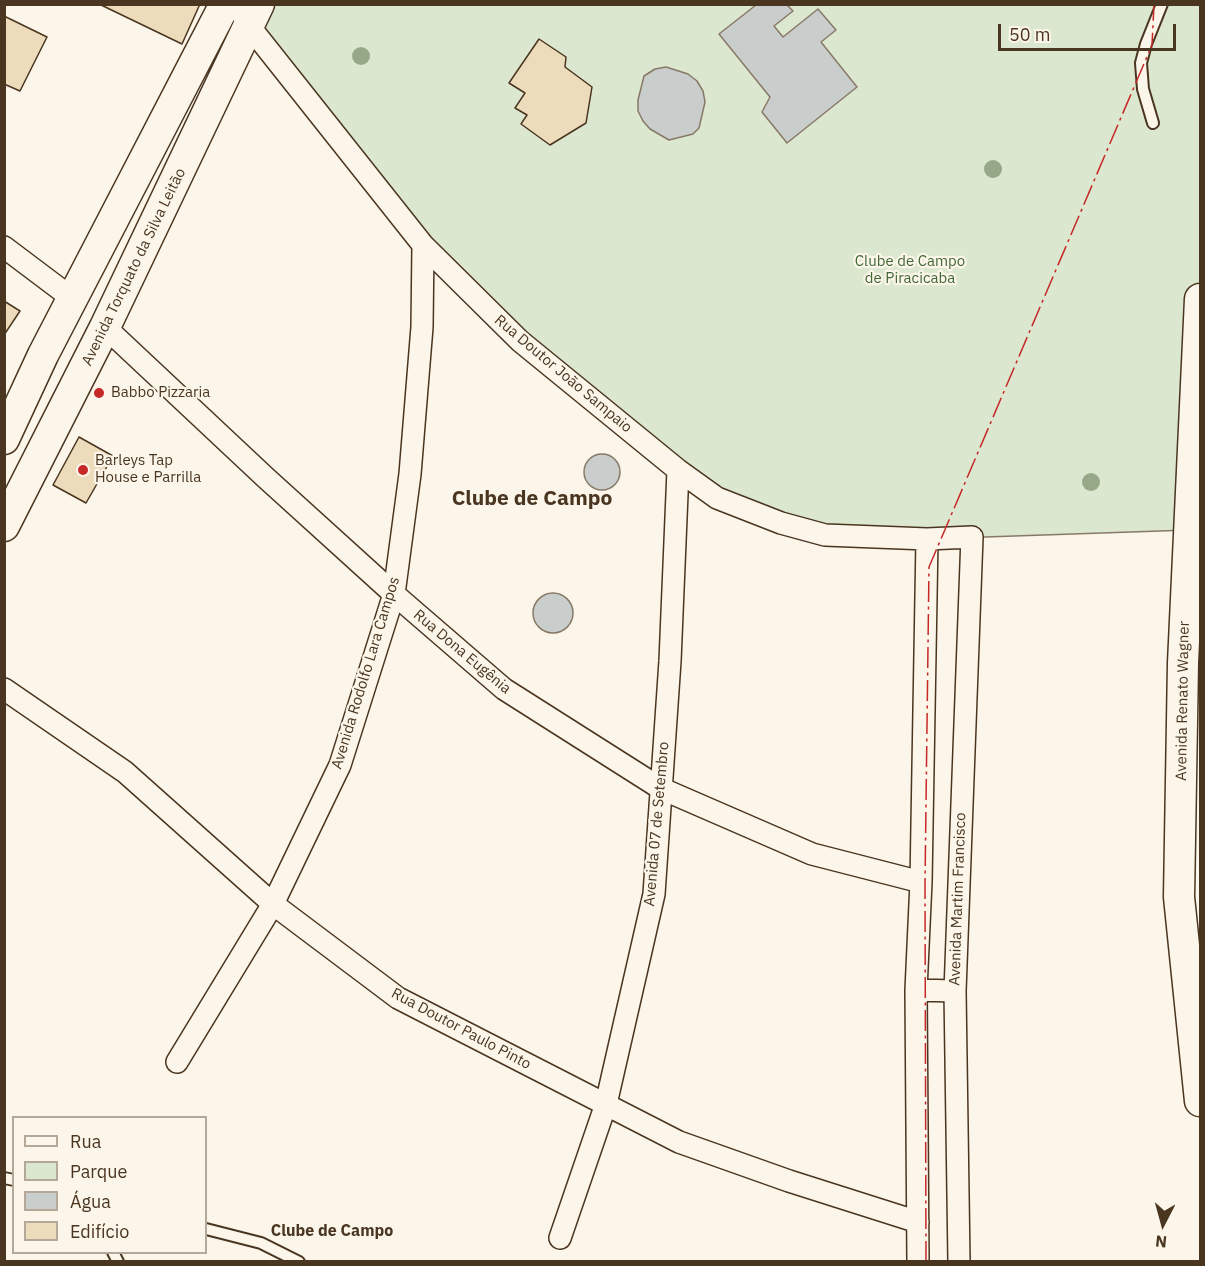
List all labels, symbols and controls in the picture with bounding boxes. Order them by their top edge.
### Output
scale bar [1001,12,1180,50]
text: 50 m [1009,23,1051,46]
street label: Avenida Torquato da Silva Leitão [78,165,190,369]
park label: Clube de Campo de Piracicaba [855,253,965,288]
street label: Rua Doutor João Sampaio [491,311,635,437]
place label: Babbo Pizzaria [111,384,210,402]
marker: Babbo Pizzaria [92,386,106,400]
place label: Barleys Tap House e Parrilla [95,452,201,487]
marker: Barleys Tap House e Parrilla [76,463,90,477]
district label: Clube de Campo [452,486,612,512]
street label: Avenida Rodolfo Lara Campos [328,575,404,771]
street label: Rua Dona Eugênia [410,606,514,698]
street label: Avenida Renato Wagner [1173,621,1193,781]
street label: Avenida 07 de Setembro [641,741,673,907]
street label: Avenida Martim Francisco [946,812,970,986]
street label: Rua Doutor Paulo Pinto [388,984,534,1074]
legend [12,1116,207,1254]
text: Rua [70,1130,101,1153]
text: Parque [70,1160,127,1183]
text: Água [70,1190,111,1213]
north arrow [1133,1194,1193,1254]
text: Edifício [70,1220,129,1243]
district label: Clube de Campo [271,1221,393,1241]
text: N [1154,1231,1168,1252]

